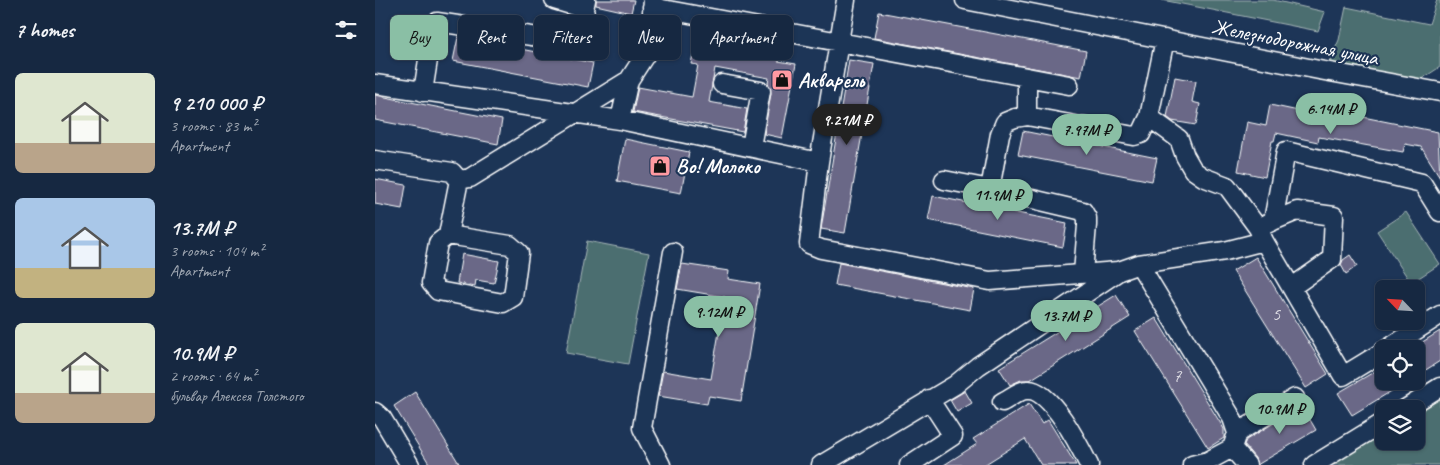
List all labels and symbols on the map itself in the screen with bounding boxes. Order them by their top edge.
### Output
street label: Железнодорожная улица [1210,13,1382,71]
place label: Акварель [798,67,866,93]
shop icon: Акварель [770,68,794,92]
pin: 6.14M ₽ [1285,92,1377,135]
pin: 9.21M ₽ [801,104,893,146]
pin: 7.97M ₽ [1041,114,1133,156]
place label: Во! Молоко [676,153,762,179]
shop icon: Во! Молоко [648,154,672,178]
pin: 11.9M ₽ [952,178,1044,221]
north arrow [1375,280,1425,330]
pin: 9.12M ₽ [673,296,765,338]
pin: 13.7M ₽ [1020,300,1112,342]
house number: 5 [1272,302,1282,326]
house number: 7 [1173,364,1183,388]
pin: 10.9M ₽ [1234,392,1326,435]

